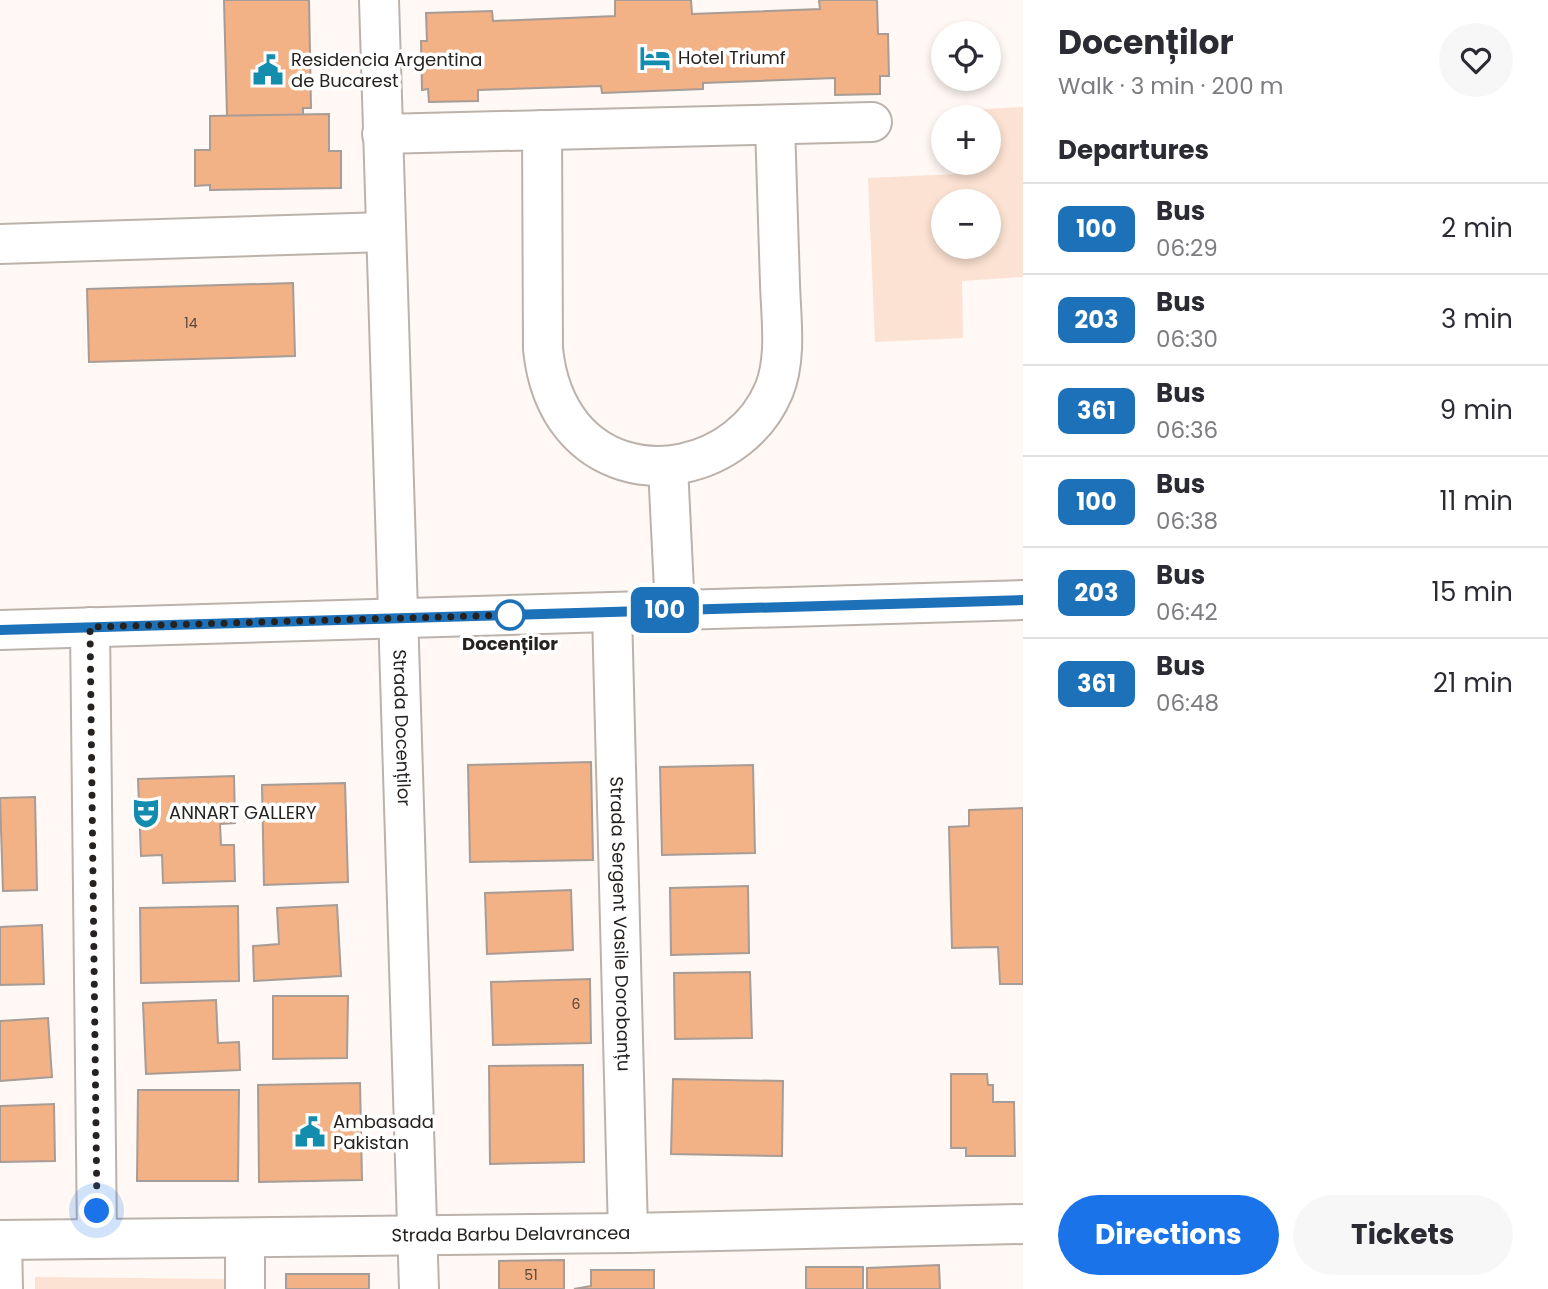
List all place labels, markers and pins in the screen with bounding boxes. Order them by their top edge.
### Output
hotel icon: Hotel Triumf [638,41,672,75]
place label: Hotel Triumf [678,45,786,70]
place label: Residencia Argentina de Bucarest [291,47,482,93]
public building icon: Residencia Argentina de Bucarest [251,53,285,87]
marker: Docenților [495,600,525,630]
place label: Docenților [462,631,558,656]
theatre icon: ANNART GALLERY [129,796,163,830]
place label: ANNART GALLERY [169,800,317,825]
place label: Ambasada Pakistan [333,1109,434,1155]
public building icon: Ambasada Pakistan [293,1115,327,1149]

